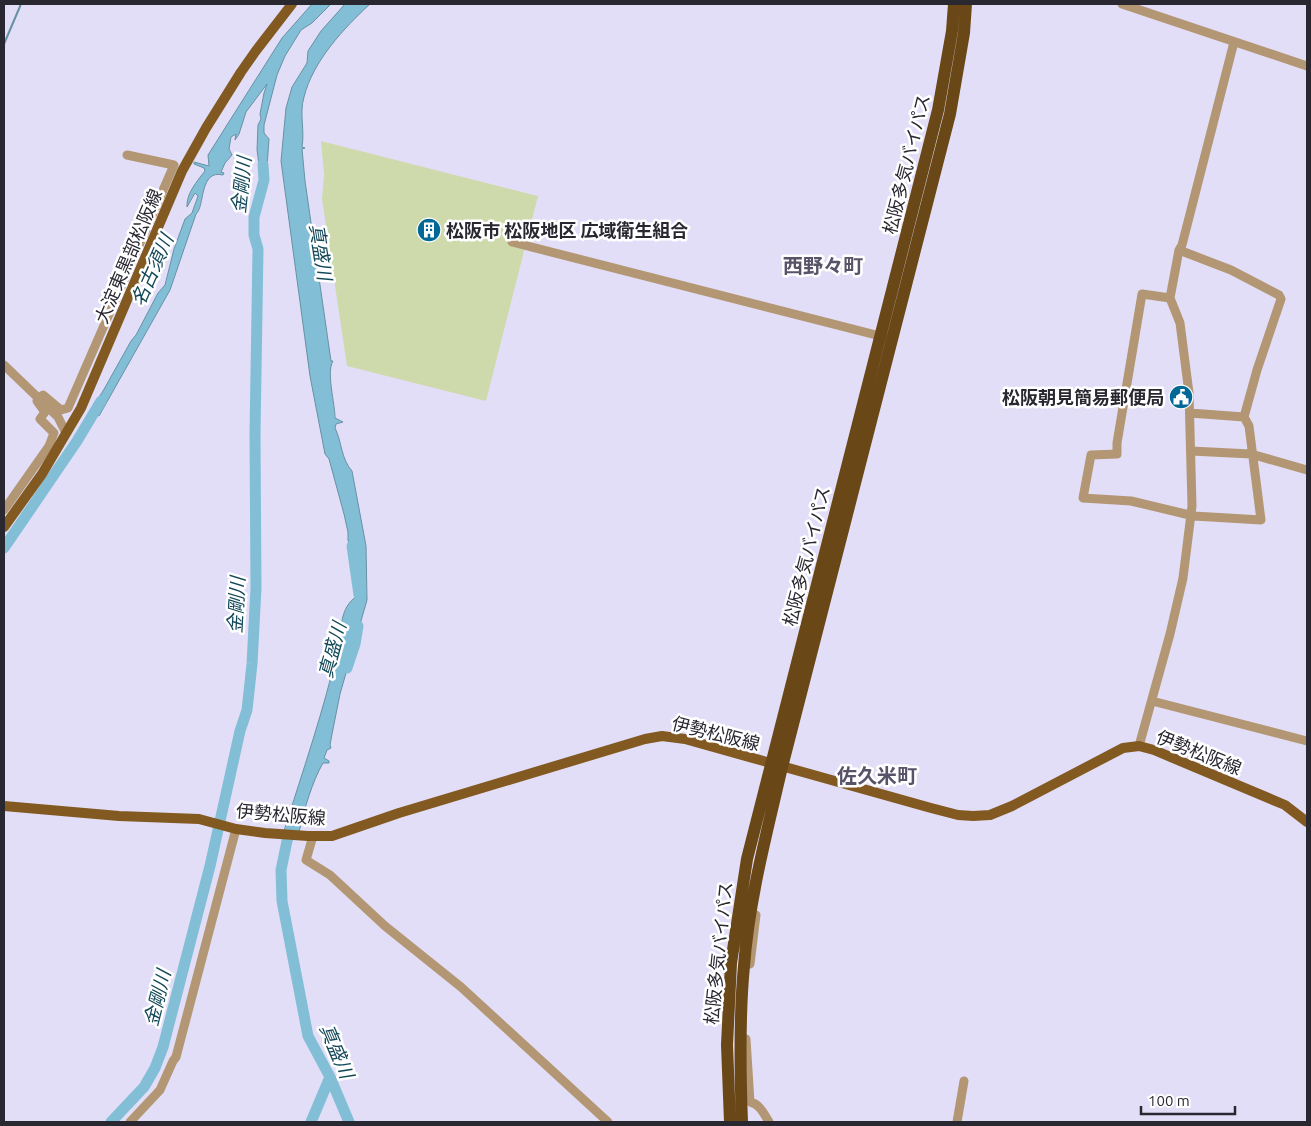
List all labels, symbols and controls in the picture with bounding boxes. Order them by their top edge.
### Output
street label: 松阪多気バイパス [879,92,933,236]
water label: 金剛川 [227,154,255,215]
street label: 大淀東黒部松阪線 [91,186,165,326]
building icon: 松阪市 松阪地区 広域衛生組合 [416,217,442,243]
place label: 松阪市 松阪地区 広域衛生組合 [446,220,689,240]
water label: 真盛川 [306,222,337,284]
water label: 名古須川 [126,229,178,309]
district label: 西野々町 [783,254,863,277]
public building icon: 松阪朝見簡易郵便局 [1168,384,1194,410]
place label: 松阪朝見簡易郵便局 [1002,387,1164,407]
street label: 松阪多気バイパス [779,484,833,628]
water label: 金剛川 [224,574,249,634]
water label: 真盛川 [314,618,351,680]
street label: 伊勢松阪線 [670,712,762,754]
street label: 伊勢松阪線 [1154,726,1244,778]
district label: 佐久米町 [837,764,917,787]
street label: 伊勢松阪線 [235,800,327,828]
street label: 松阪多気バイパス [701,881,735,1025]
water label: 金剛川 [139,966,175,1028]
water label: 真盛川 [316,1020,359,1083]
scale bar [1141,1084,1235,1116]
text: 100 m [1148,1092,1190,1109]

